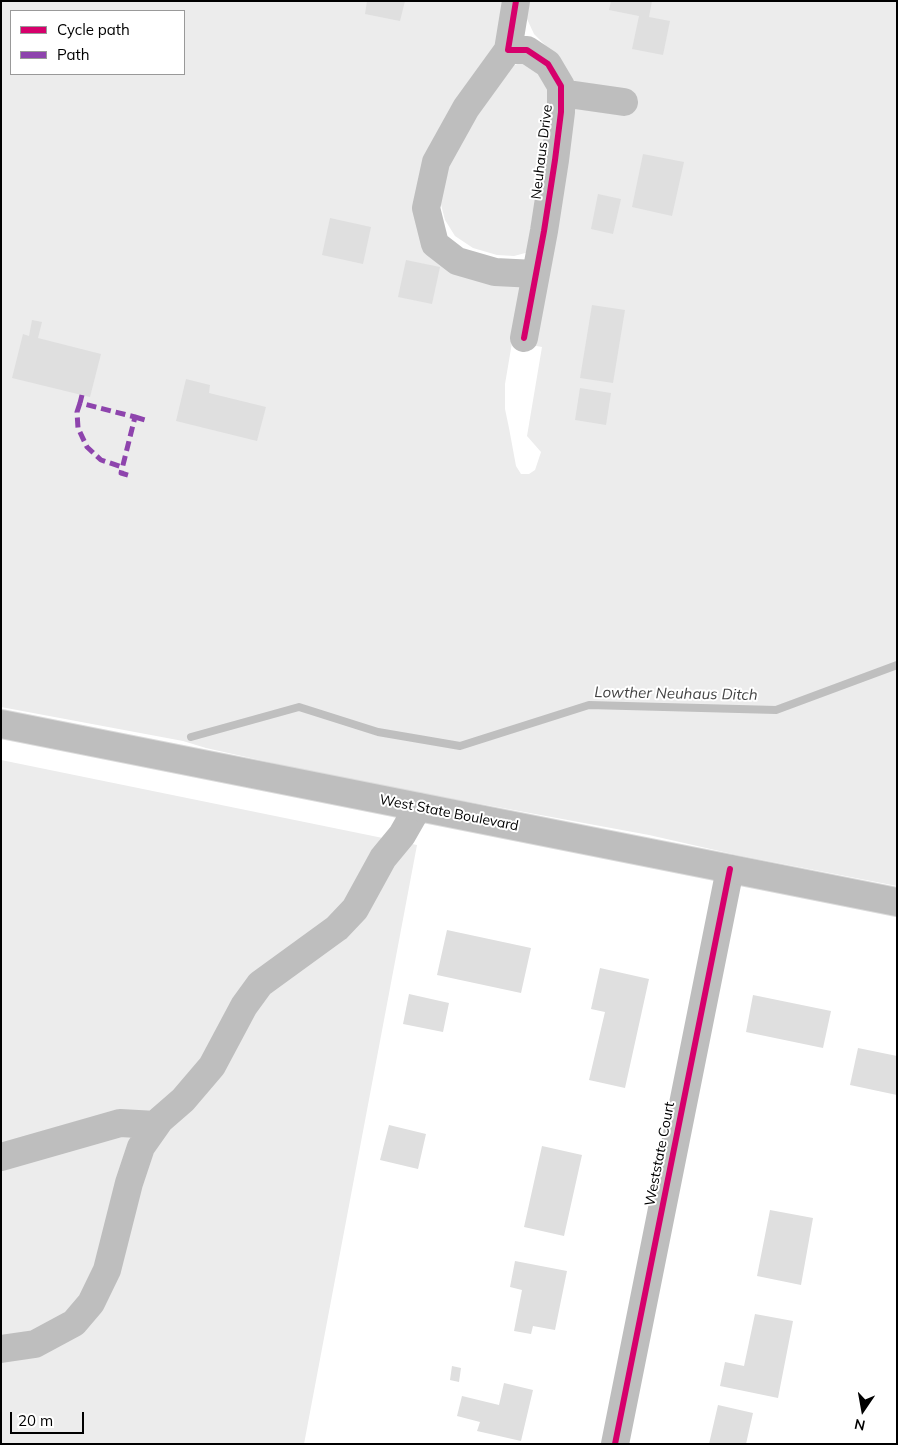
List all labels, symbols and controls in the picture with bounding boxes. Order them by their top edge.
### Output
legend [10,10,185,75]
text: Cycle path [57,20,130,39]
text: Path [57,45,89,64]
street label: Neuhaus Drive [528,104,556,200]
water label: Lowther Neuhaus Ditch [594,684,758,704]
street label: West State Boulevard [378,791,520,835]
street label: Weststate Court [642,1100,678,1208]
north arrow [838,1385,888,1435]
scale bar [12,1402,86,1434]
text: 20 m [18,1411,53,1430]
text: N [853,1415,867,1435]

